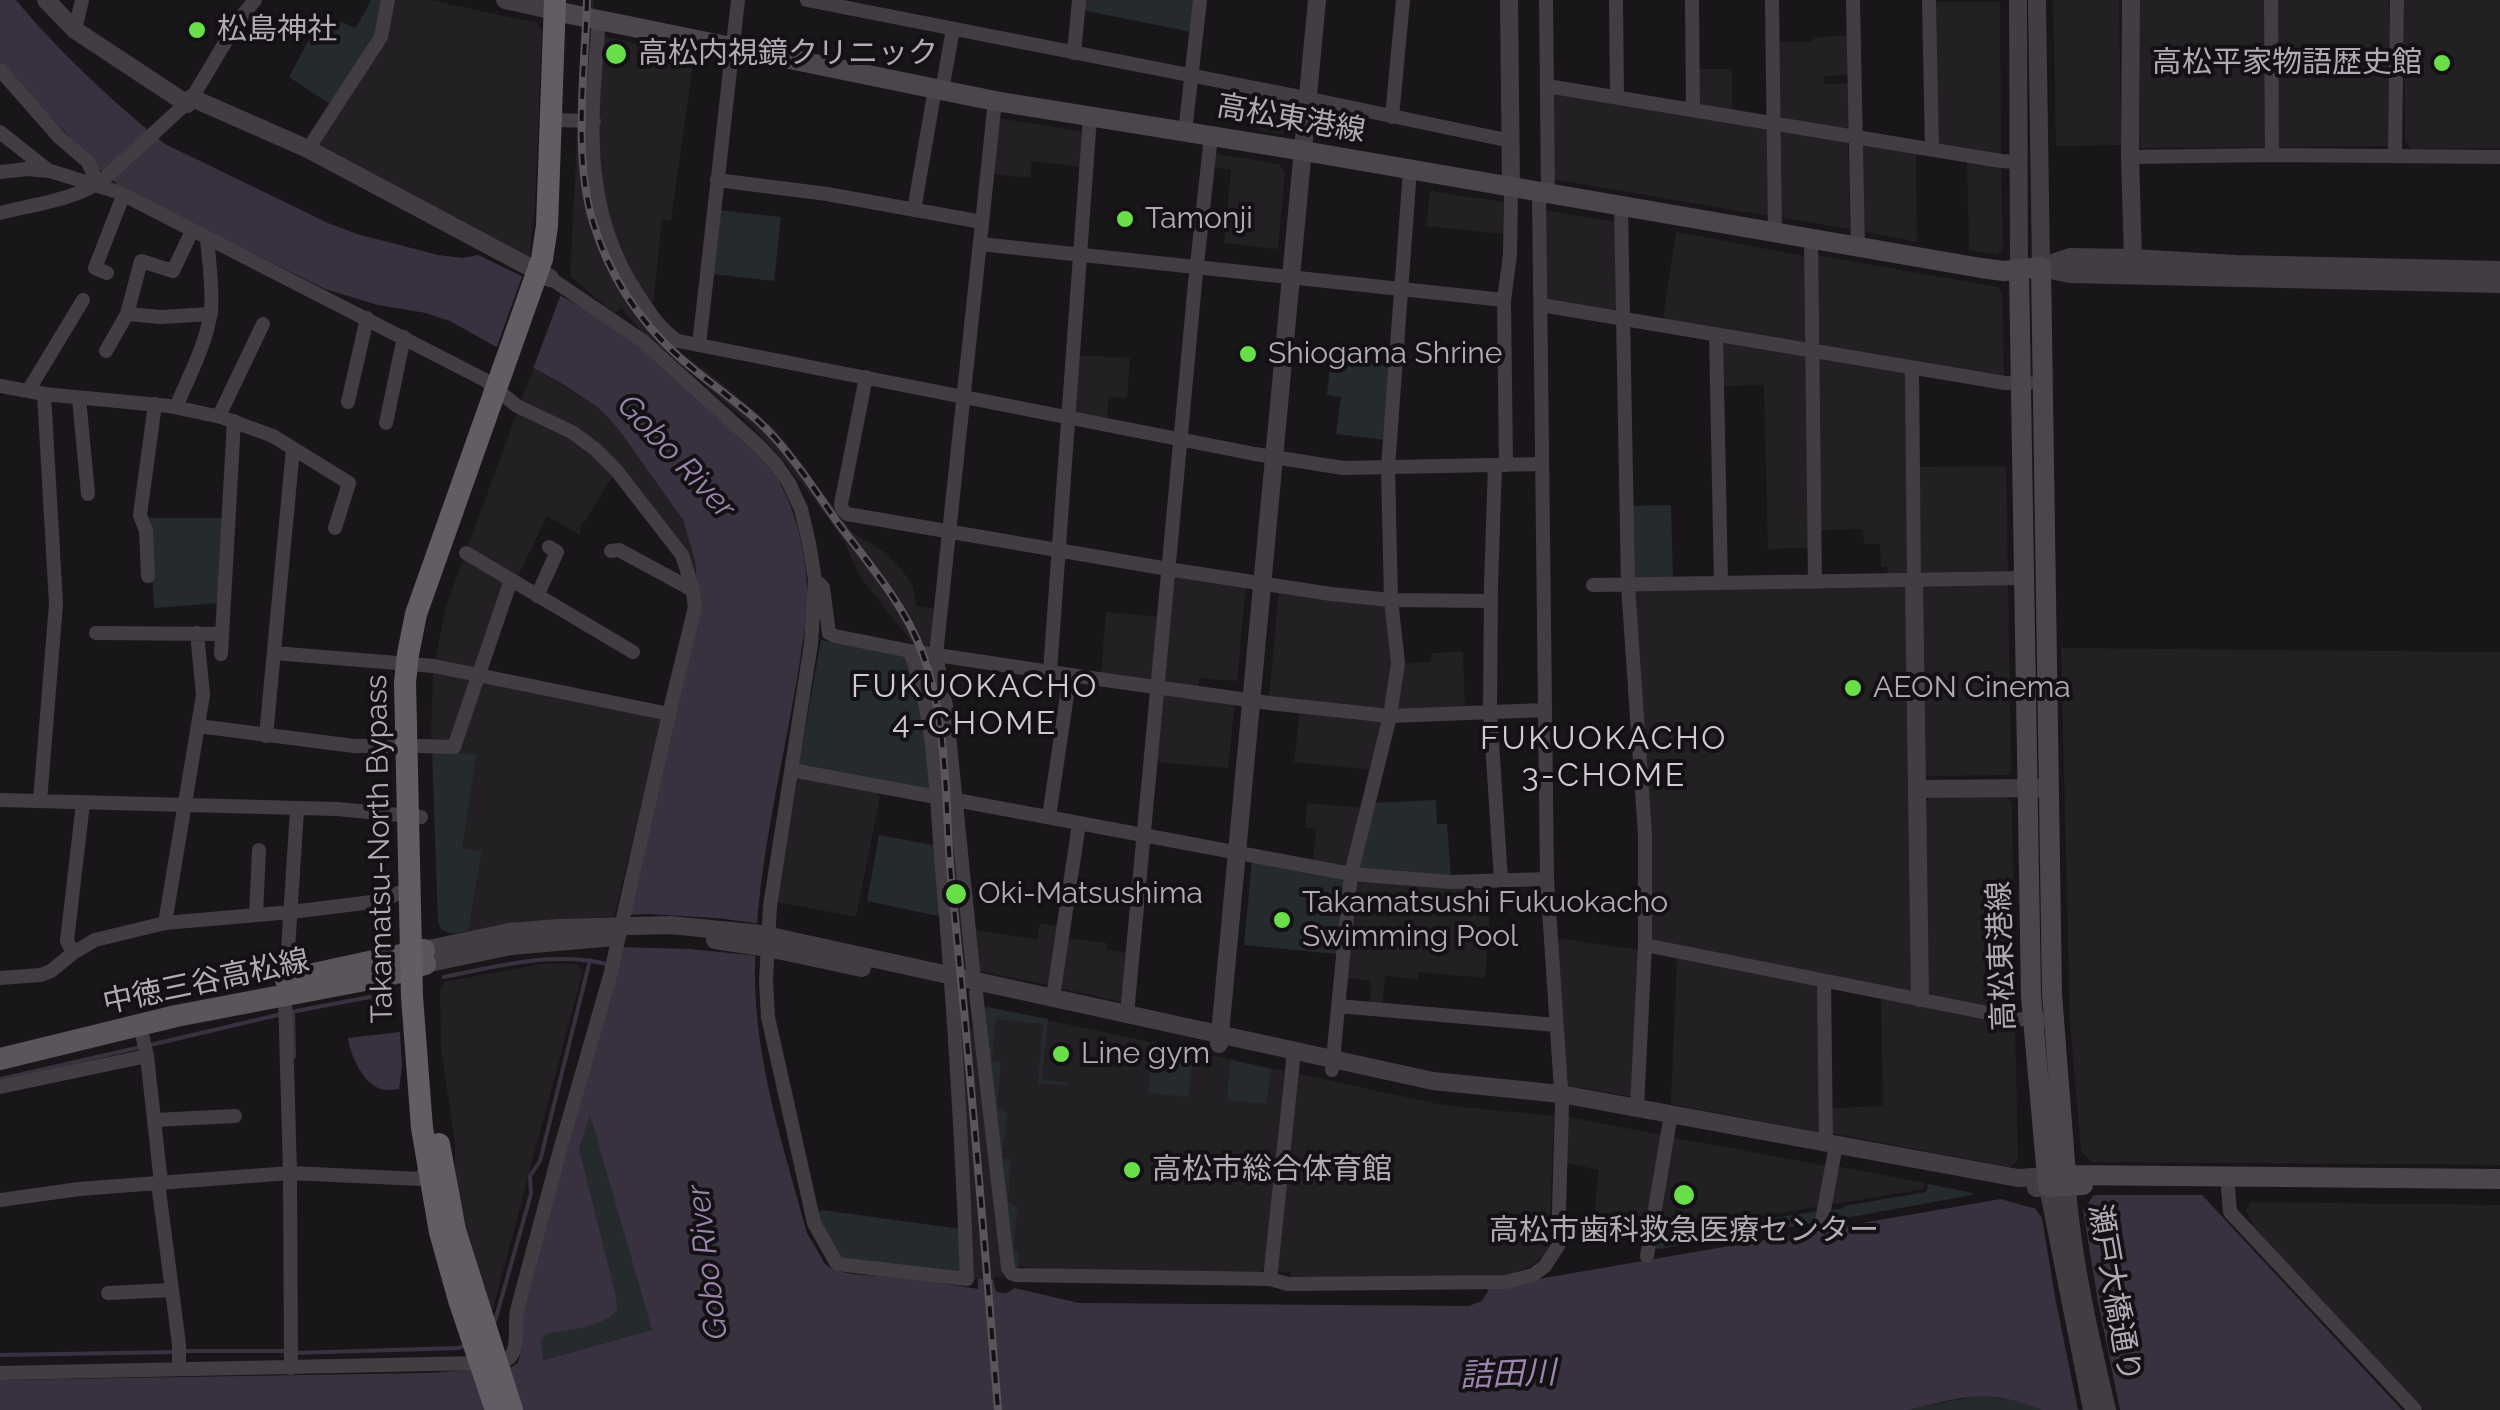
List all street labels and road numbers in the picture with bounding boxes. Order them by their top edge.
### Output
street label: 高松東港線 [1214,88,1368,150]
street label: Takamatsu-North Bypass [359,674,401,1024]
street label: 高松東港線 [1981,880,2023,1032]
street label: 中徳三谷高松線 [100,943,312,1021]
street label: 瀬戸大橋通り [2081,1201,2147,1385]

